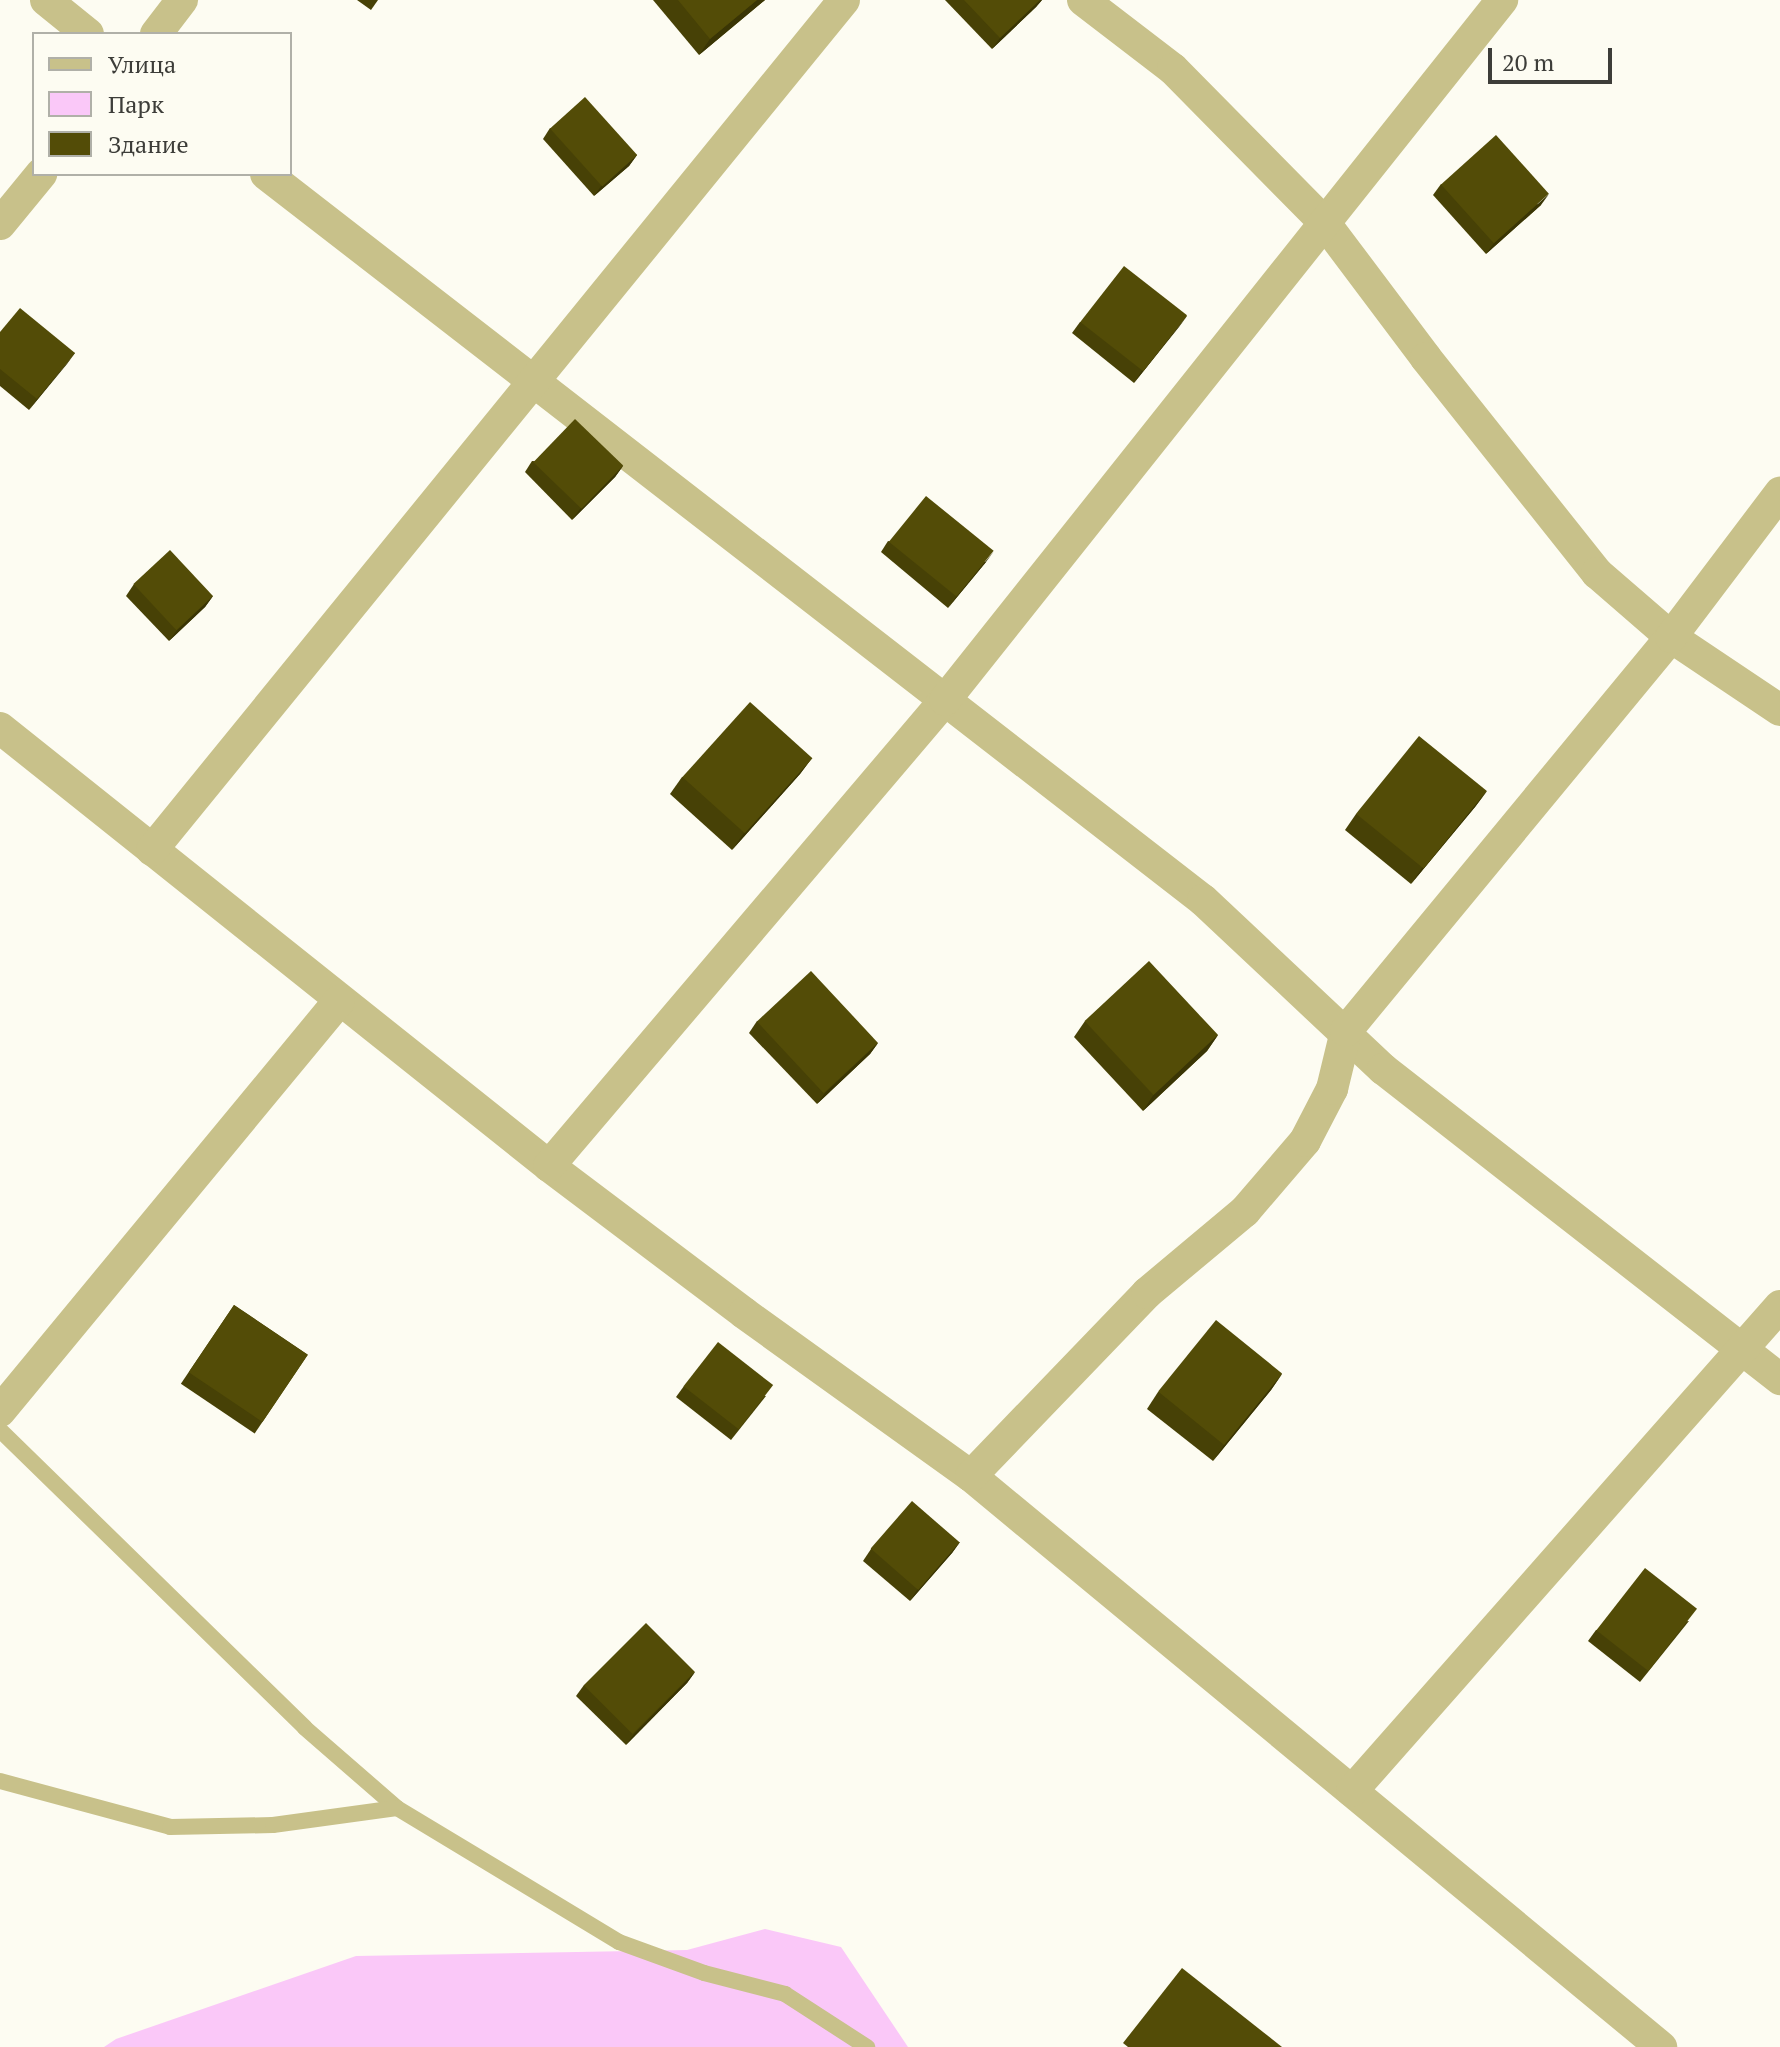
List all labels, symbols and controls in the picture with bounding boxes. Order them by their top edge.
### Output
legend [32,32,292,176]
scale bar [1492,32,1616,82]
text: 20 m [1502,46,1554,78]
text: Улица [108,48,176,80]
text: Парк [108,88,164,120]
text: Здание [108,128,189,160]

